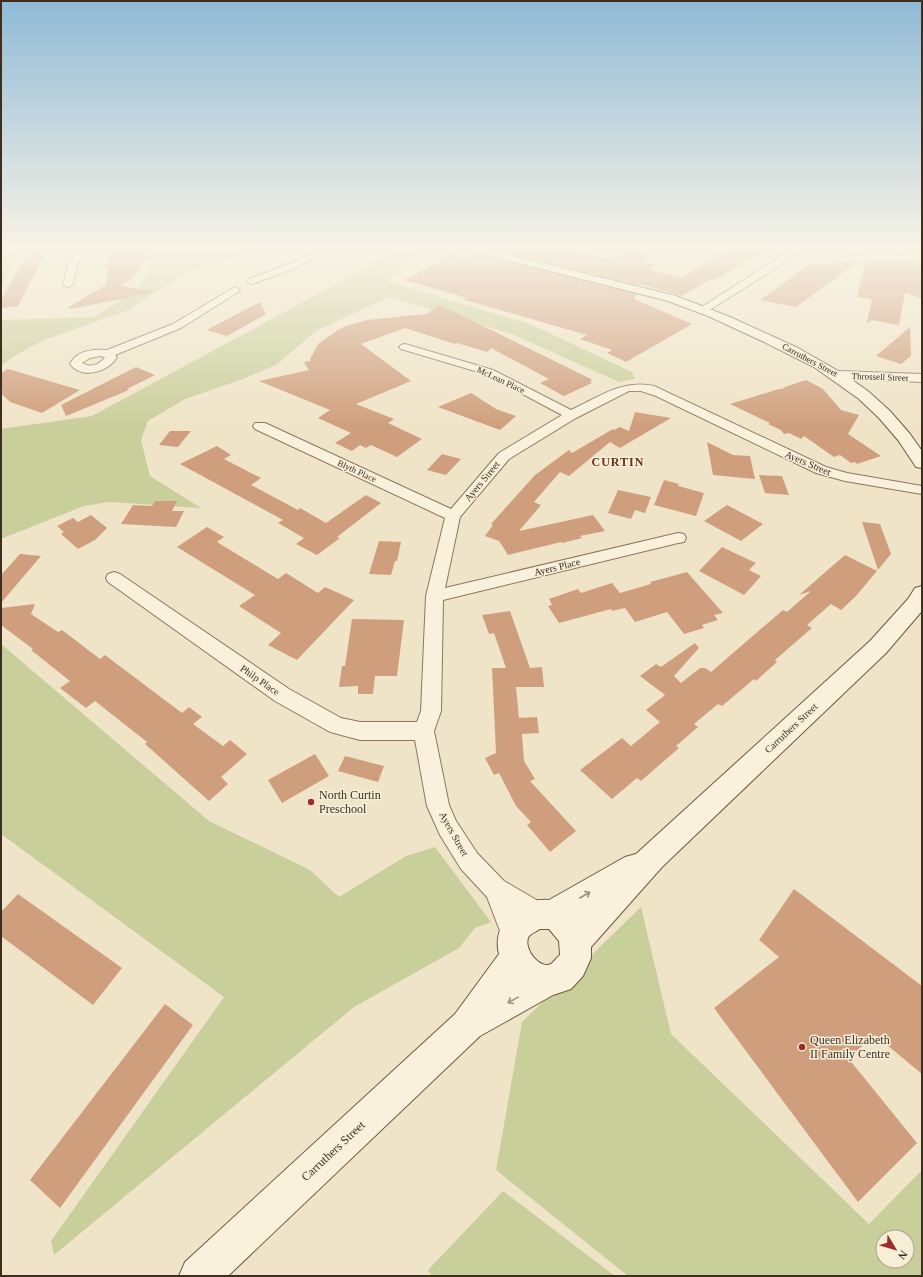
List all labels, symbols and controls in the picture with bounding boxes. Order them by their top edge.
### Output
street label: Carruthers Street [781,341,840,379]
street label: McLean Place [475,365,527,395]
street label: Throssell Street [851,371,909,383]
street label: Ayers Street [783,448,833,478]
district label: CURTIN [592,455,644,469]
street label: Blyth Place [336,458,378,484]
street label: Ayers Street [462,459,502,503]
street label: Ayers Place [533,556,582,578]
street label: Philp Place [238,663,282,698]
street label: Carruthers Street [762,701,820,755]
place label: North Curtin Preschool [319,788,381,816]
marker: North Curtin Preschool [306,797,316,807]
street label: Ayers Street [437,810,471,858]
one-way arrow [579,891,591,899]
one-way arrow [507,997,519,1004]
place label: Queen Elizabeth II Family Centre [810,1033,890,1061]
marker: Queen Elizabeth II Family Centre [797,1042,807,1052]
street label: Carruthers Street [298,1118,368,1184]
north arrow [875,1229,915,1269]
text: N [896,1248,910,1262]

